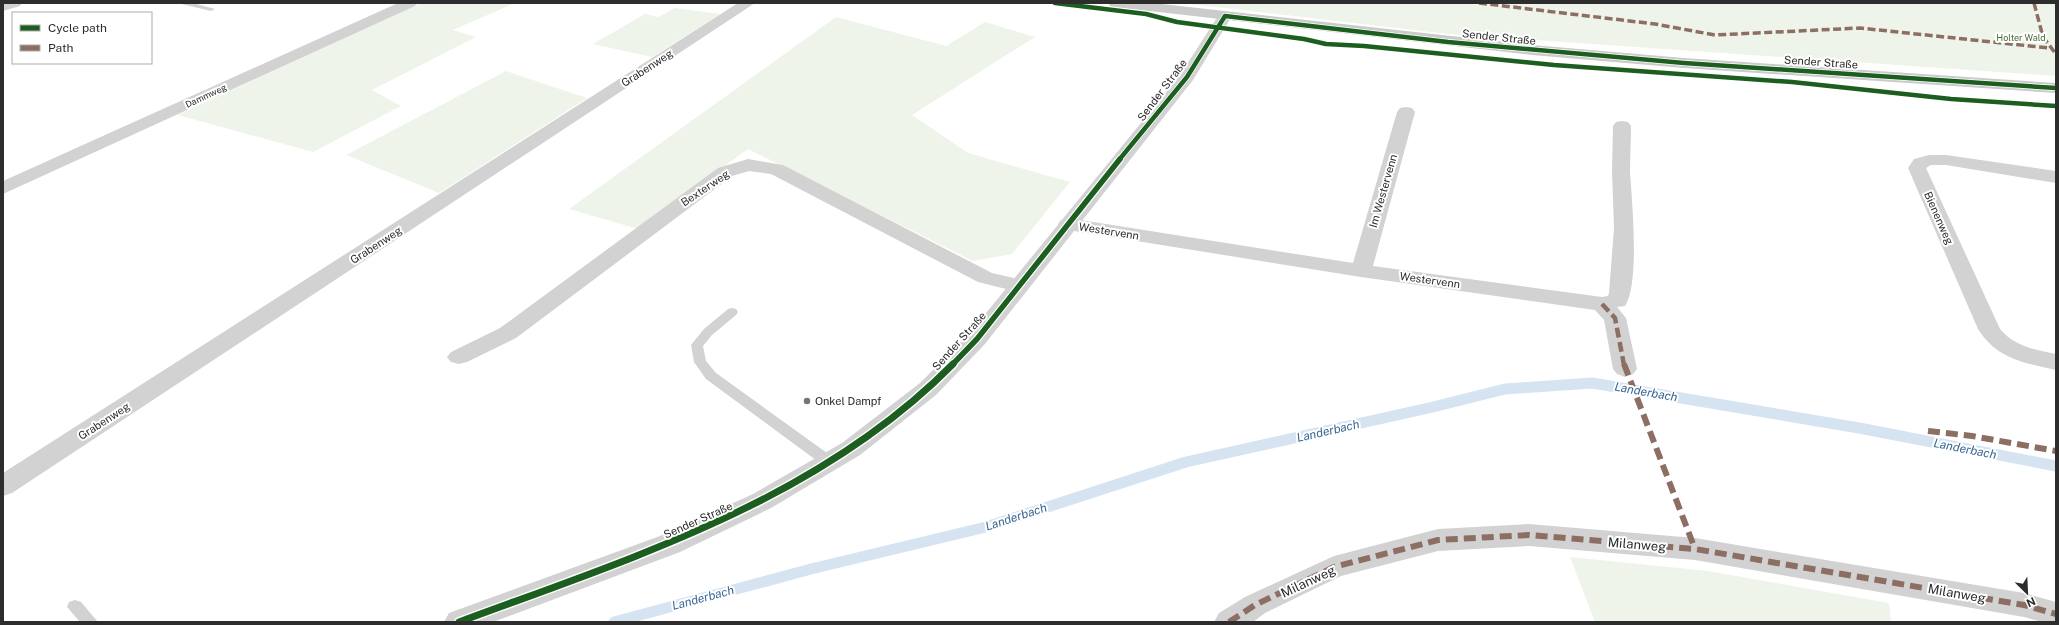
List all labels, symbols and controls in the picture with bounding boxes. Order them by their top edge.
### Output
legend [12,12,152,64]
text: Cycle path [48,21,107,35]
street label: Sender Straße [1462,27,1536,47]
park label: Holter Wald [1996,32,2046,43]
text: Path [48,41,74,55]
street label: Grabenweg [619,47,675,89]
street label: Sender Straße [1784,53,1858,71]
street label: Sender Straße [1135,57,1189,123]
street label: Dammweg [183,81,229,110]
street label: Im Westervenn [1367,153,1399,229]
street label: Bexterweg [679,167,731,209]
street label: Bienenweg [1922,190,1956,246]
street label: Westervenn [1078,220,1140,242]
street label: Grabenweg [348,224,404,266]
street label: Westervenn [1399,270,1461,290]
street label: Sender Straße [930,309,988,373]
water label: Landerbach [1613,380,1679,404]
place label: Onkel Dampf [815,395,882,407]
marker: Onkel Dampf [802,396,812,406]
street label: Grabenweg [76,400,132,442]
water label: Landerbach [1295,417,1361,445]
water label: Landerbach [1932,436,1998,462]
street label: Sender Straße [662,499,734,541]
water label: Landerbach [983,500,1049,534]
street label: Milanweg [1607,534,1667,555]
street label: Milanweg [1278,562,1338,601]
north arrow [2007,573,2047,613]
street label: Milanweg [1927,581,1987,606]
water label: Landerbach [670,583,736,613]
text: N [2025,595,2037,609]

